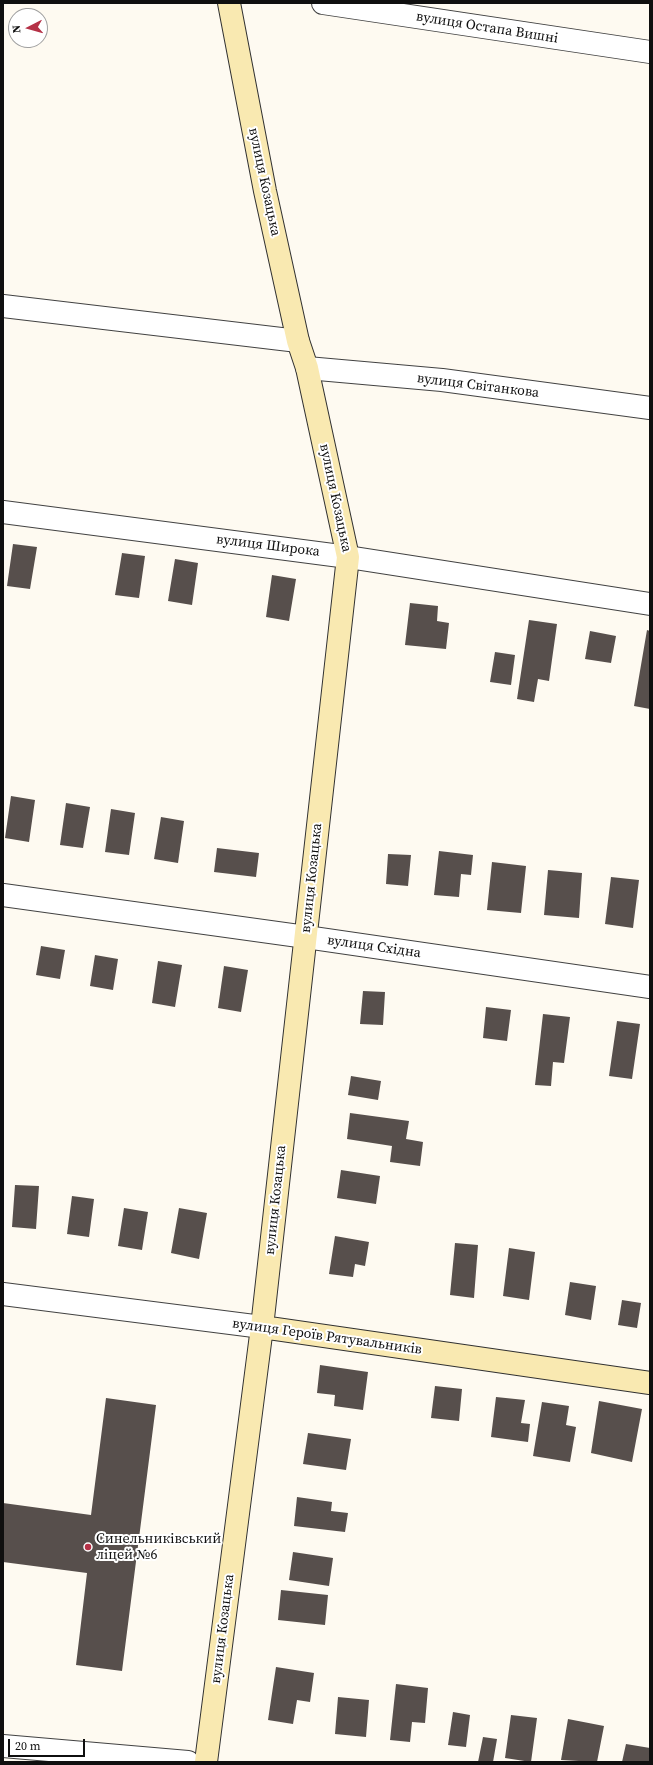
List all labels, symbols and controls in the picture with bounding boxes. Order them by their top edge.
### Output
north arrow [8,8,48,48]
street label: вулиця Остапа Вишні [415,8,559,48]
text: N [9,24,24,34]
street label: вулиця Козацька [244,126,284,238]
street label: вулиця Світанкова [416,370,540,402]
street label: вулиця Козацька [315,442,355,554]
street label: вулиця Широка [215,531,321,561]
street label: вулиця Козацька [298,822,326,934]
street label: вулиця Східна [326,932,422,962]
street label: вулиця Козацька [262,1144,290,1256]
street label: вулиця Героїв Рятувальників [231,1315,423,1359]
place label: Синельниківський ліцей №6 [96,1531,221,1564]
marker: Синельниківський ліцей №6 [83,1542,93,1552]
street label: вулиця Козацька [208,1573,238,1685]
scale bar [10,1731,87,1757]
text: 20 m [15,1738,41,1754]

